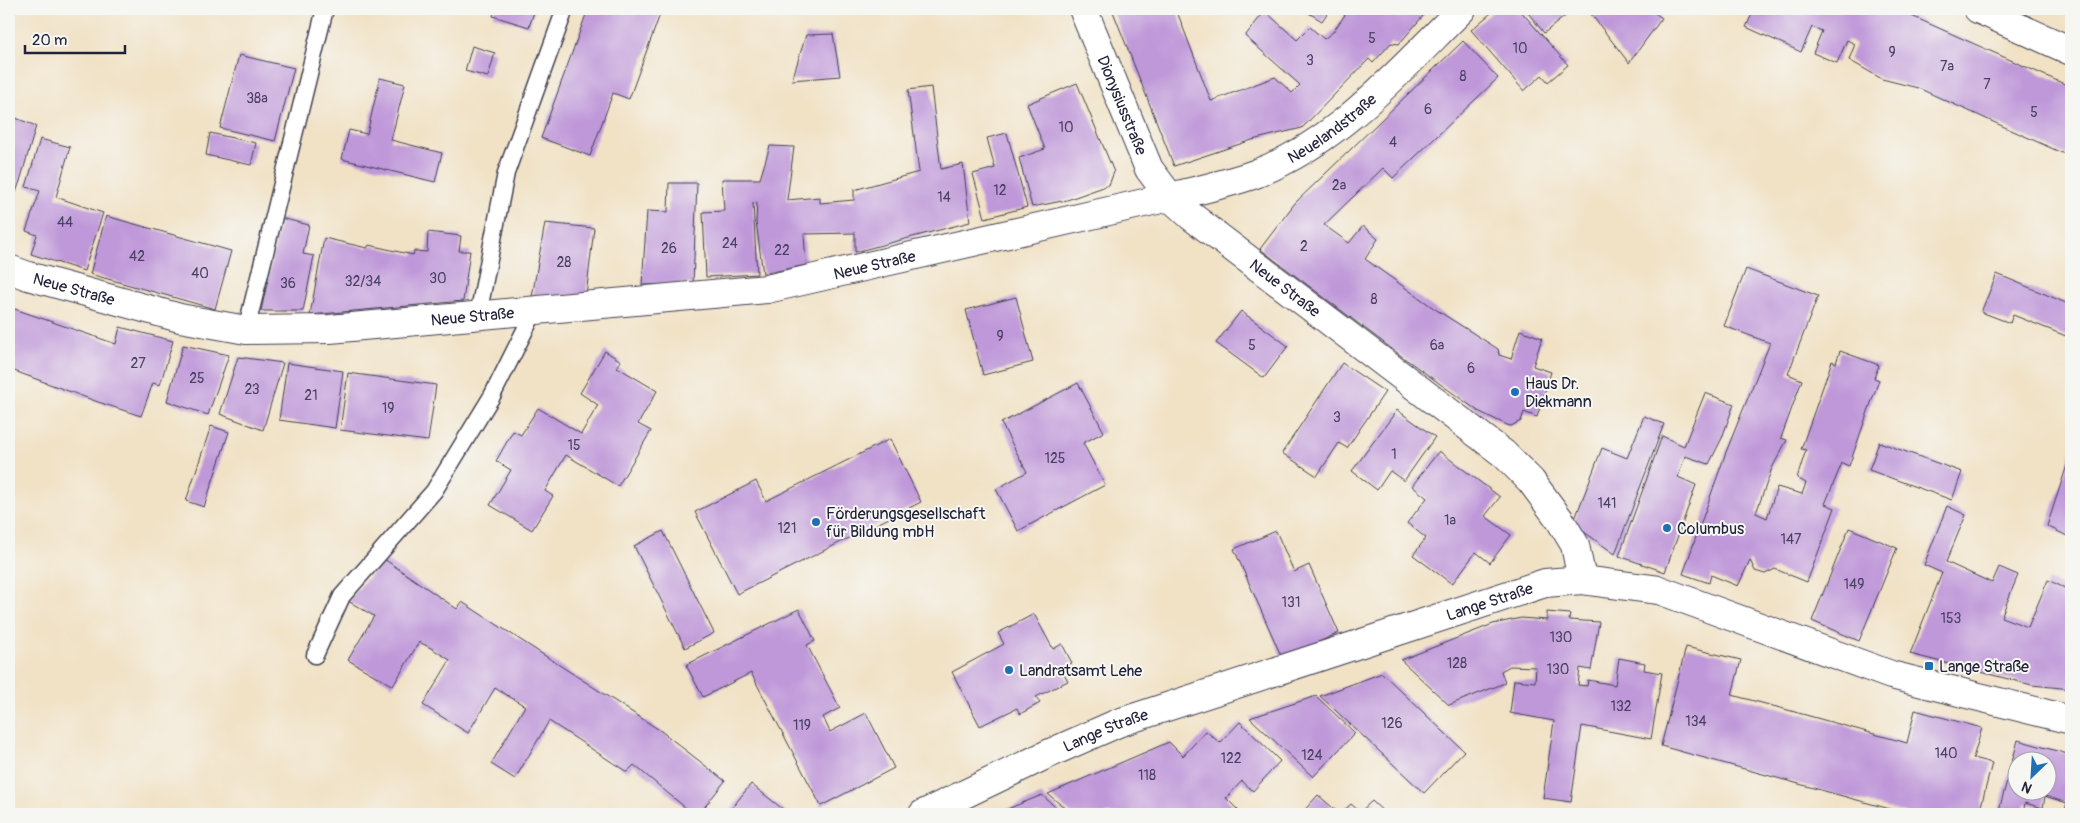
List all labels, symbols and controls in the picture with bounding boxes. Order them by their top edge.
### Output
scale bar [25,22,125,54]
house number: 5 [1368,30,1376,47]
text: 20 m [32,31,67,50]
house number: 10 [1512,40,1528,57]
house number: 9 [1888,44,1896,61]
house number: 3 [1306,52,1314,69]
street label: Dionysiusstraße [1092,53,1151,158]
house number: 7a [1940,58,1954,75]
house number: 8 [1459,68,1467,85]
house number: 7 [1983,76,1991,93]
street label: Neuelandstraße [1284,89,1381,168]
house number: 38a [246,90,268,107]
house number: 6 [1424,101,1432,118]
house number: 5 [2030,104,2038,121]
house number: 10 [1058,119,1074,136]
house number: 4 [1389,134,1397,151]
house number: 2a [1332,177,1346,194]
house number: 12 [993,182,1007,199]
house number: 14 [937,189,951,206]
house number: 44 [57,214,73,231]
house number: 24 [722,235,738,252]
house number: 2 [1300,238,1308,255]
house number: 26 [661,240,677,257]
house number: 22 [774,242,790,259]
street label: Neue Straße [832,246,918,285]
house number: 42 [129,248,145,265]
house number: 28 [557,254,571,271]
street label: Neue Straße [1245,255,1324,322]
house number: 40 [191,265,209,282]
street label: Neue Straße [31,269,117,311]
house number: 30 [429,270,447,287]
house number: 32/34 [345,273,381,290]
house number: 36 [280,275,296,292]
house number: 8 [1370,291,1378,308]
street label: Neue Straße [430,303,515,331]
house number: 9 [996,328,1004,345]
house number: 5 [1248,337,1256,354]
house number: 6a [1430,337,1444,354]
house number: 27 [130,355,146,372]
house number: 6 [1467,360,1475,377]
house number: 25 [189,370,205,387]
place label: Haus Dr. Diekmann [1525,374,1592,412]
house number: 23 [244,381,260,398]
marker: Haus Dr. Diekmann [1509,386,1521,398]
house number: 21 [304,387,318,404]
house number: 19 [382,400,394,417]
house number: 3 [1333,409,1341,426]
house number: 15 [567,437,581,454]
house number: 1 [1391,446,1397,463]
house number: 125 [1045,450,1065,467]
house number: 141 [1597,495,1617,512]
place label: Förderungsgesellschaft für Bildung mbH [826,504,986,542]
house number: 1a [1444,512,1456,529]
marker: Förderungsgesellschaft für Bildung mbH [810,516,822,528]
place label: Columbus [1677,519,1744,539]
house number: 121 [778,520,796,537]
marker: Columbus [1661,522,1673,534]
house number: 147 [1781,531,1802,548]
house number: 149 [1844,576,1864,593]
street label: Lange Straße [1444,579,1536,626]
house number: 131 [1282,594,1300,611]
house number: 153 [1941,610,1962,627]
house number: 130 [1550,629,1572,646]
house number: 128 [1447,655,1467,672]
place label: Lange Straße [1939,657,2029,677]
marker: Lange Straße [1923,660,1935,672]
place label: Landratsamt Lehe [1019,661,1142,681]
house number: 130 [1547,661,1569,678]
marker: Landratsamt Lehe [1003,664,1015,676]
house number: 132 [1610,698,1632,715]
street label: Lange Straße [1060,705,1151,757]
house number: 134 [1685,713,1707,730]
house number: 126 [1381,715,1403,732]
house number: 119 [793,717,811,734]
house number: 140 [1934,745,1958,762]
house number: 124 [1301,747,1323,764]
house number: 122 [1220,750,1242,767]
north arrow [2008,750,2058,800]
house number: 118 [1138,767,1156,784]
text: N [2019,778,2035,797]

